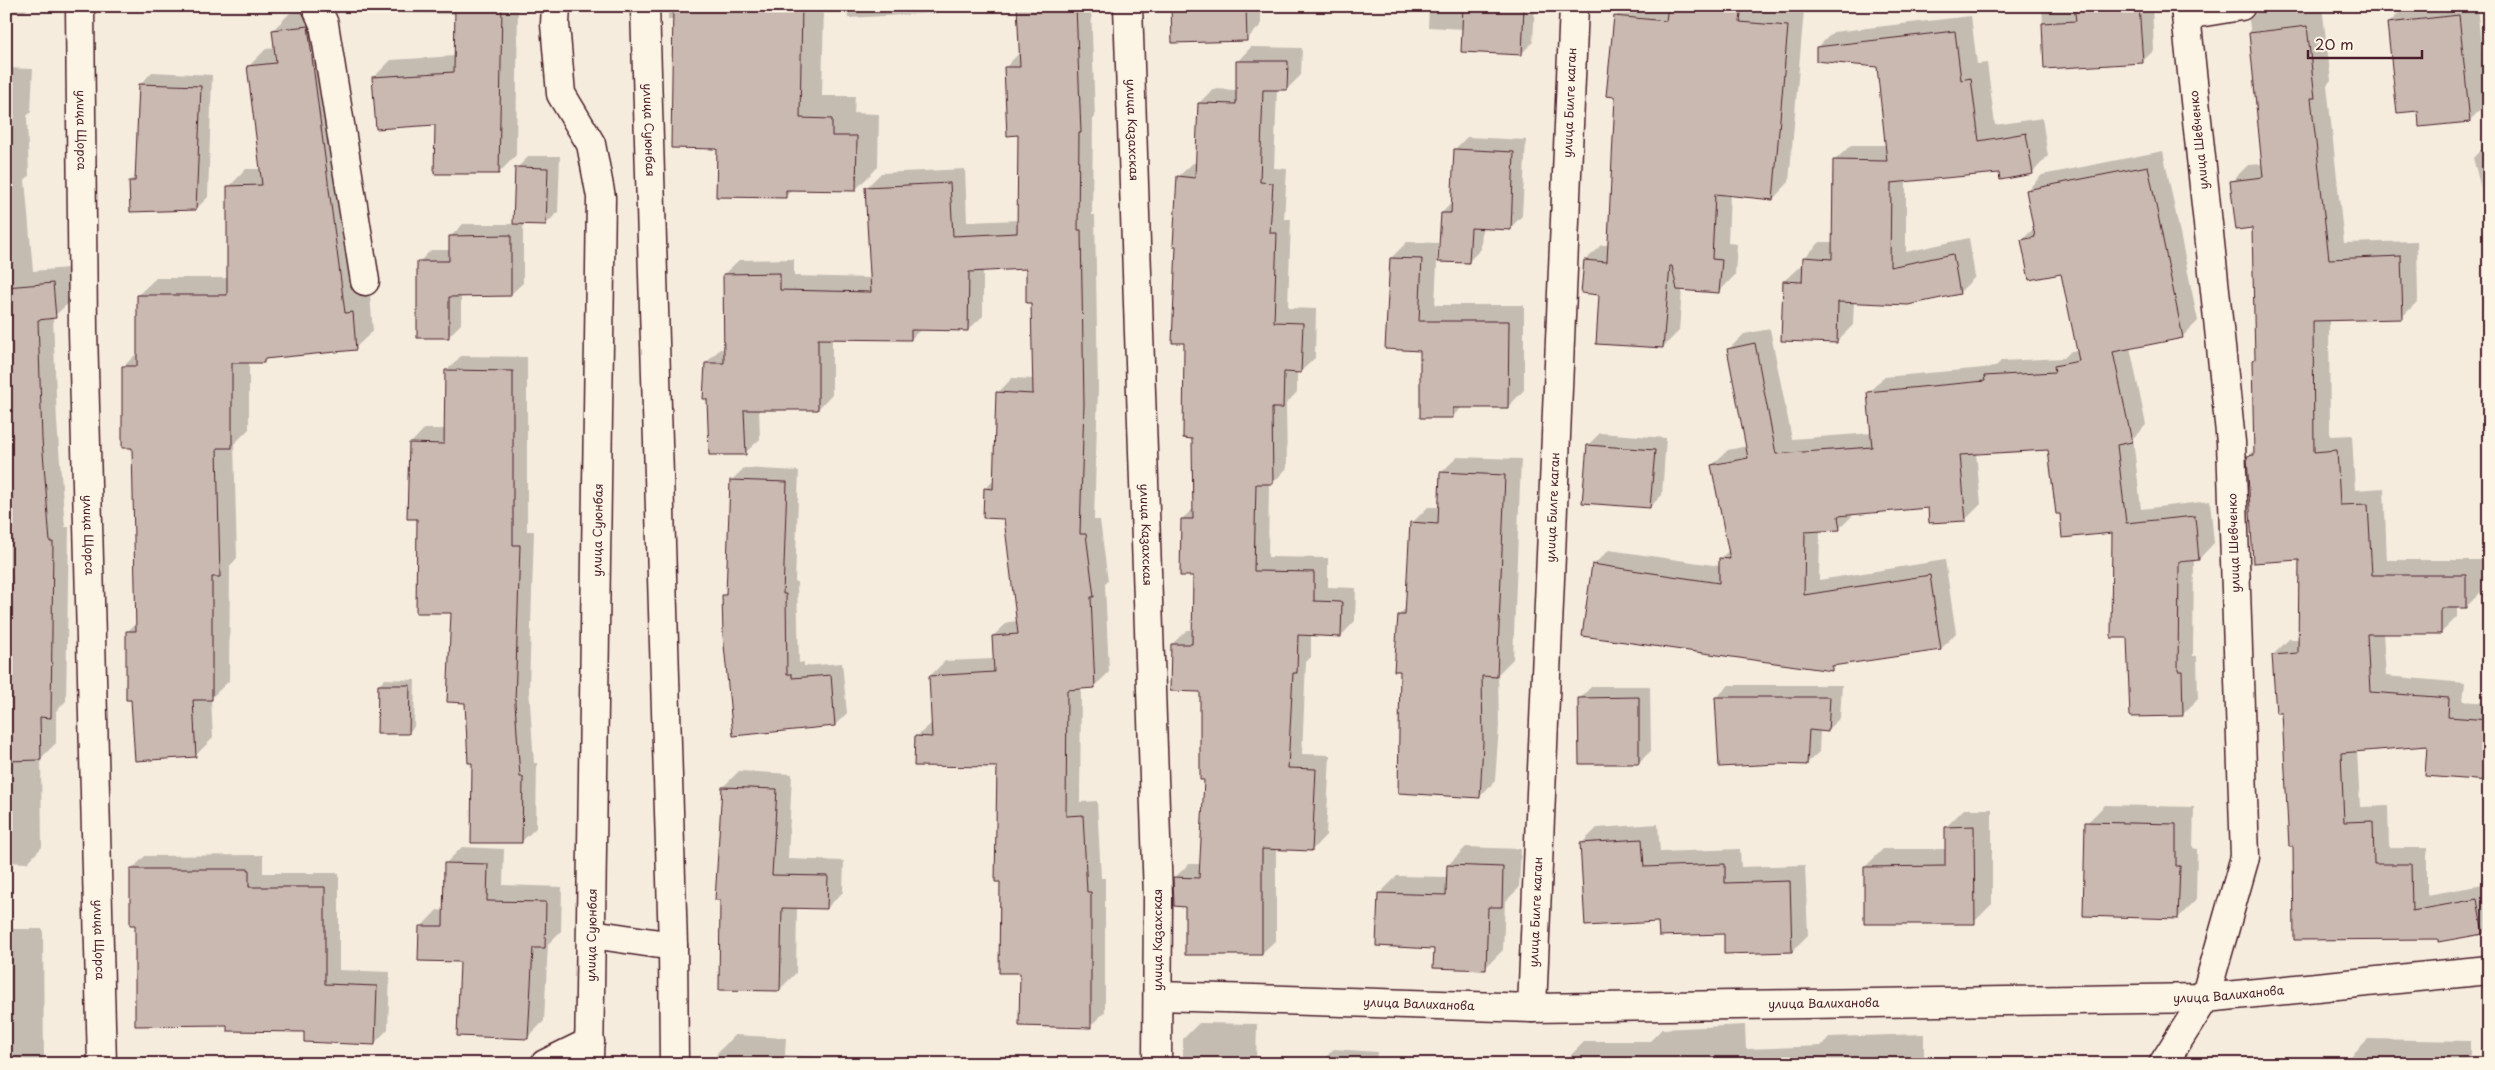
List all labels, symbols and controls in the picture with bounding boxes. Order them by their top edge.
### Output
scale bar [2308,28,2421,60]
text: 20 m [2315,32,2354,55]
street label: улица Билге каган [1558,47,1580,158]
street label: улица Казахская [1122,78,1144,181]
street label: улица Суюнбая [639,83,660,177]
street label: улица Шевченко [2184,89,2212,191]
street label: улица Щорса [73,90,92,171]
street label: улица Билге каган [1541,452,1563,563]
street label: улица Суюнбая [587,483,607,577]
street label: улица Казахская [1136,483,1158,586]
street label: улица Шевченко [2222,493,2244,593]
street label: улица Щорса [79,495,99,576]
street label: улица Билге каган [1524,857,1546,968]
street label: улица Суюнбая [581,888,601,982]
street label: улица Казахская [1148,889,1166,991]
street label: улица Щорса [90,899,110,981]
street label: улица Валиханова [2173,980,2285,1006]
street label: улица Валиханова [1363,993,1475,1014]
street label: улица Валиханова [1768,993,1880,1012]

